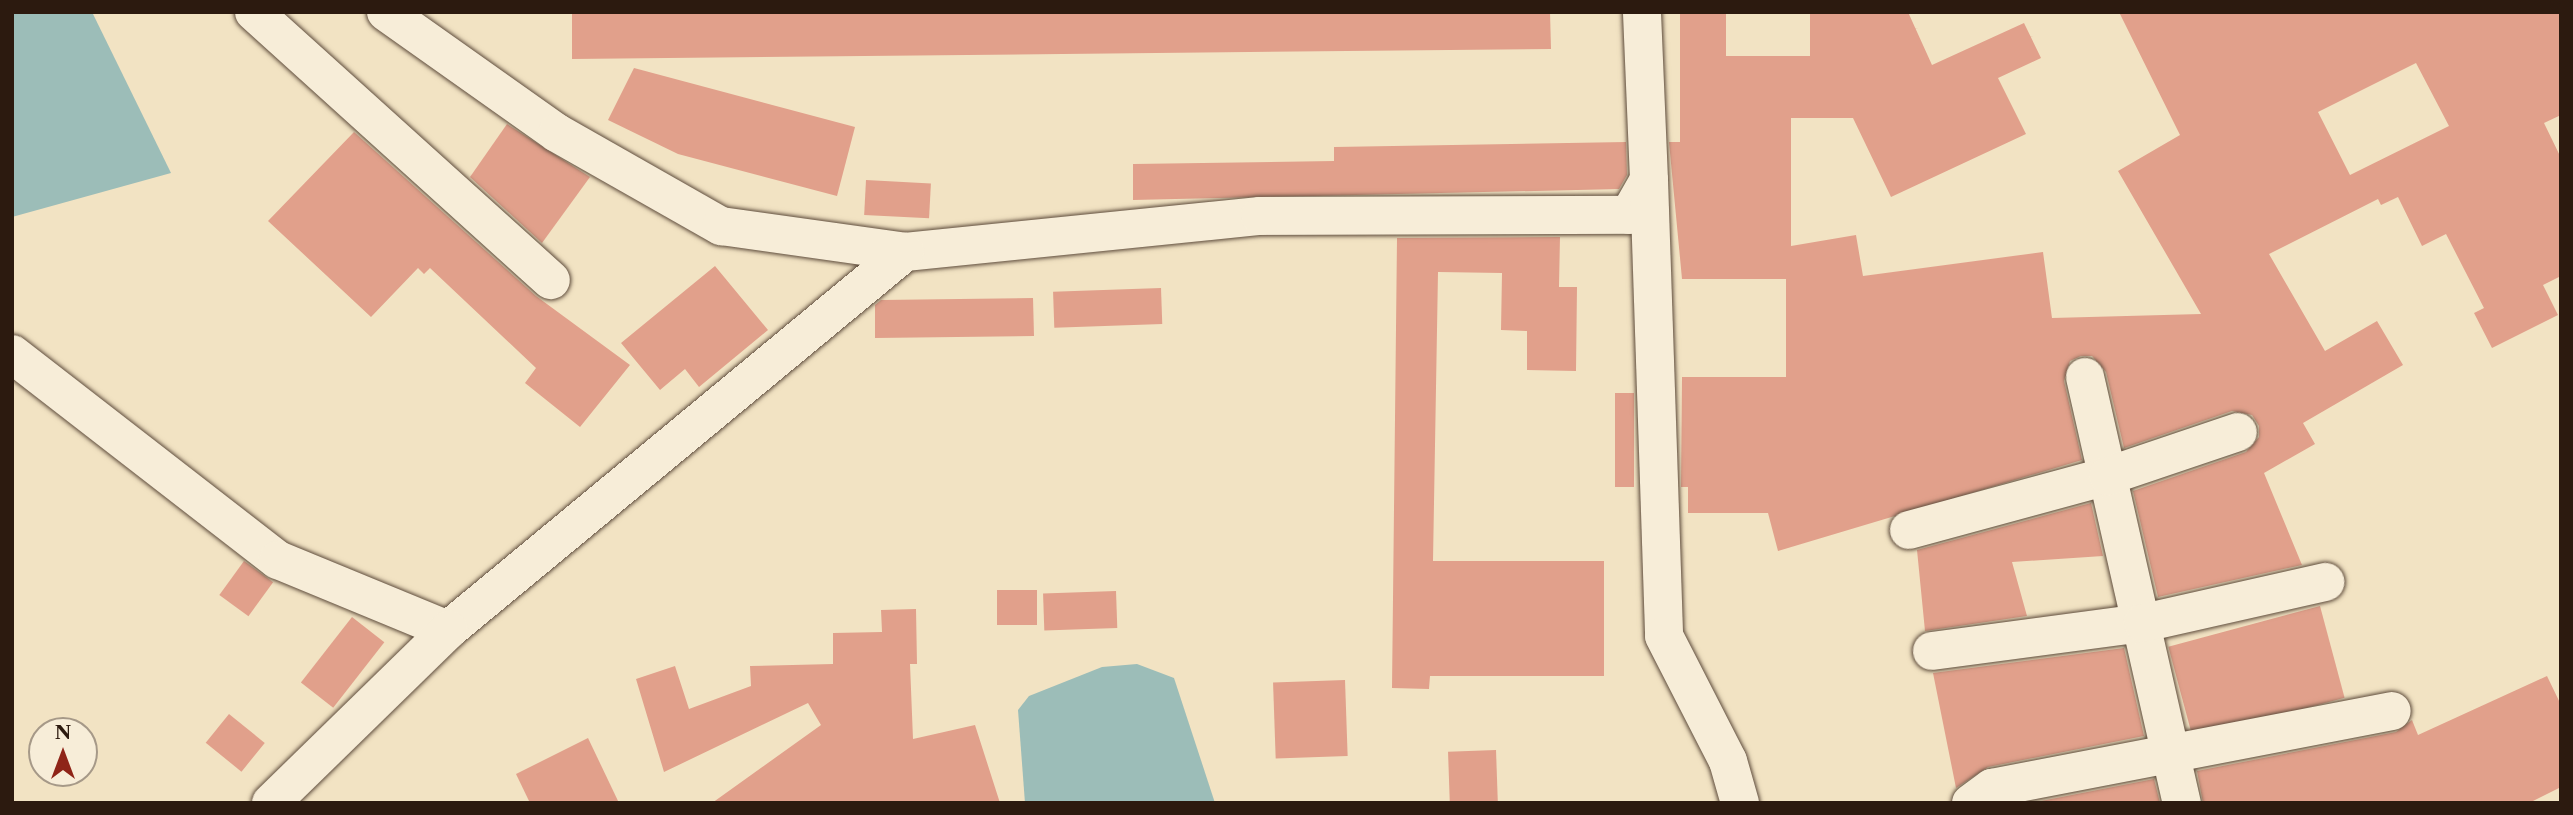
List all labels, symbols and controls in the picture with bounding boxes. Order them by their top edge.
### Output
north arrow [28,717,98,787]
text: N [55,721,71,744]

